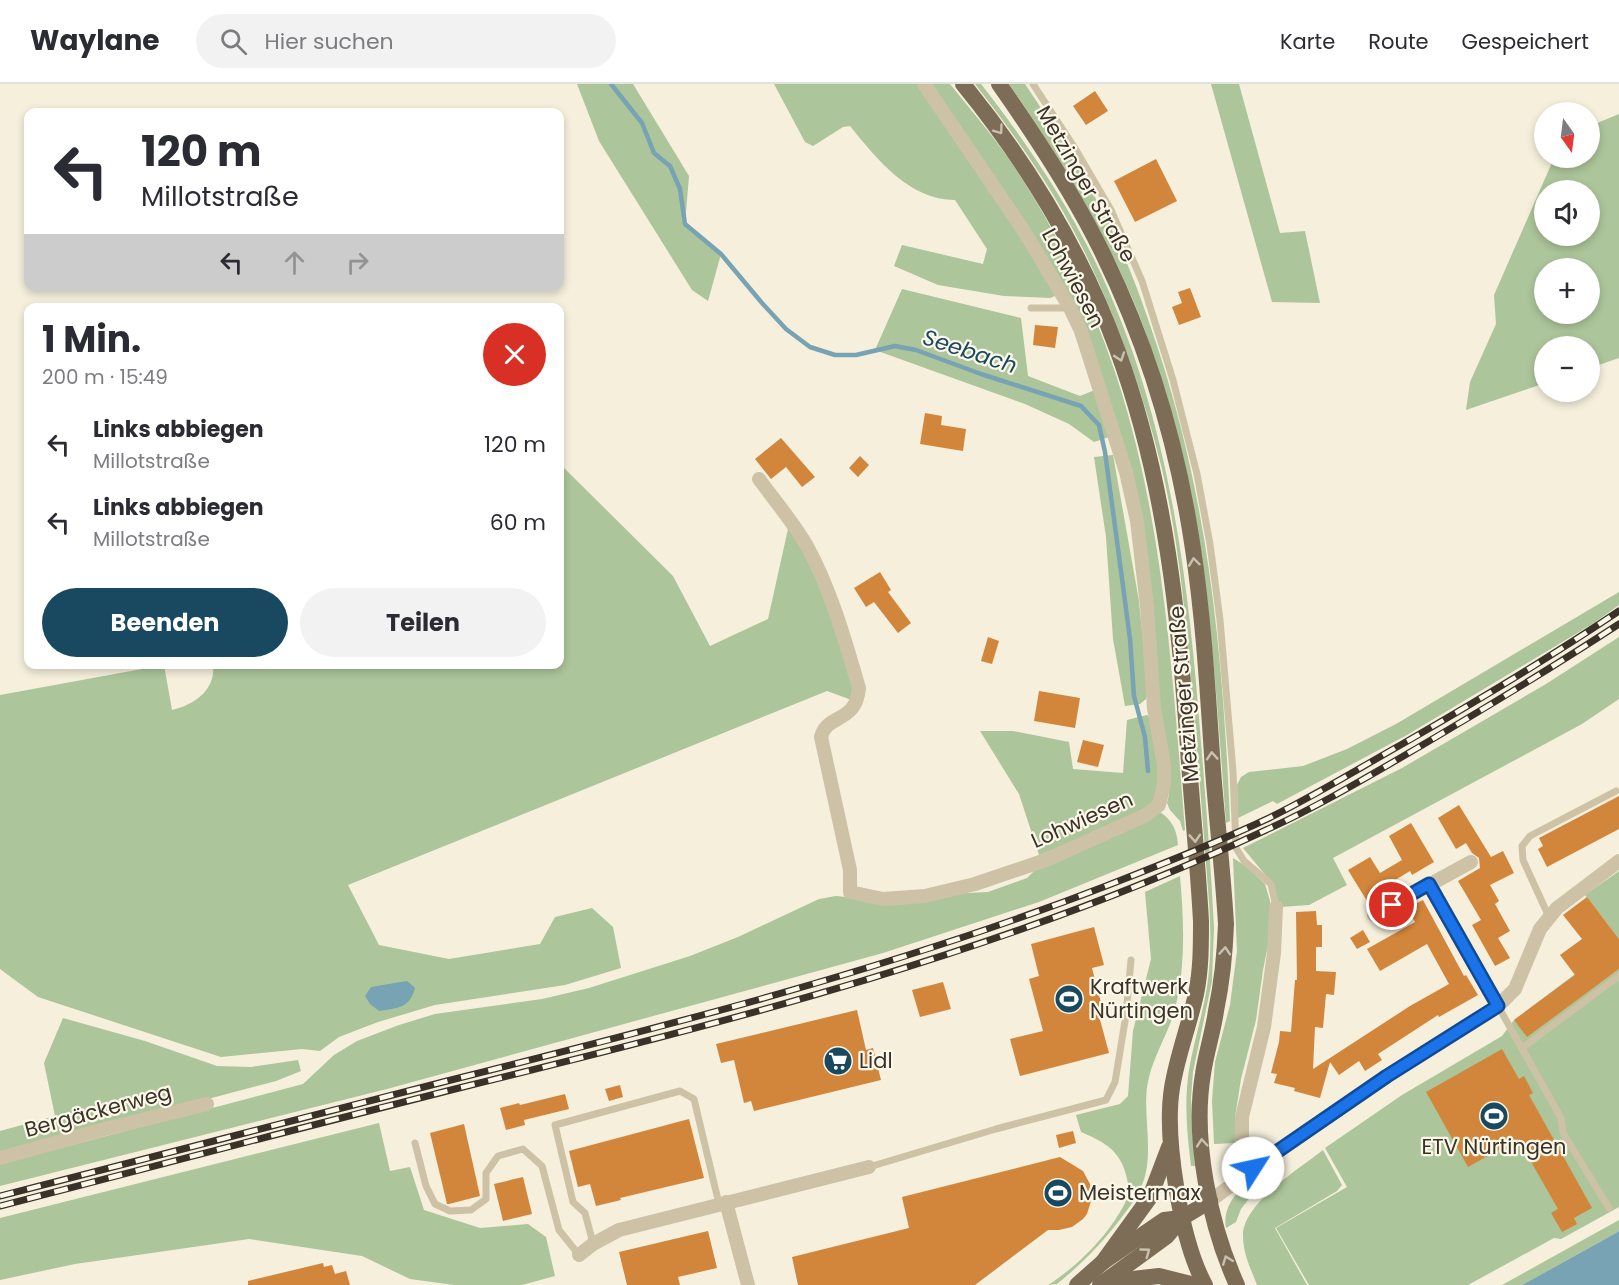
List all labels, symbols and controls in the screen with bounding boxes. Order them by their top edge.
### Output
search box [196,14,616,68]
text: Waylane [30,21,160,60]
icon: search [217,25,250,58]
text: Hier suchen [265,26,394,57]
text: Karte [1280,27,1335,56]
text: Route [1368,27,1429,56]
text: Gespeichert [1462,27,1589,56]
street label: Metzinger Straße [1030,100,1143,268]
north arrow [1534,102,1600,168]
map controls [1534,102,1600,402]
text: 120 m [141,122,262,181]
one-way arrow [992,124,1003,135]
icon: left [42,132,120,210]
text: Millotstraße [141,178,299,215]
button: sound [1534,180,1600,246]
street label: Lohwiesen [1035,223,1112,333]
icon: left [215,246,248,279]
icon: ahead [278,246,311,279]
icon: right [341,246,374,279]
button: + [1534,258,1600,324]
text: 1 Min. [42,314,141,365]
water label: Seebach [919,322,1021,381]
button: close [483,323,546,386]
button: − [1534,336,1600,402]
one-way arrow [1113,351,1125,362]
text: 200 m · 15:49 [42,363,168,391]
text: Links abbiegen [93,414,264,445]
icon: left [42,428,75,461]
text: 120 m [484,429,546,460]
text: Millotstraße [93,447,210,475]
text: Links abbiegen [93,492,264,523]
icon: left [42,506,75,539]
text: 60 m [490,507,546,538]
text: Millotstraße [93,525,210,553]
one-way arrow [1189,558,1201,567]
button: Beenden [42,588,288,657]
button: Teilen [300,588,546,657]
street label: Metzinger Straße [1161,605,1206,783]
one-way arrow [1206,752,1219,761]
street label: Lohwiesen [1026,784,1137,855]
one-way arrow [1188,834,1201,843]
pin [1366,879,1417,930]
icon: arrive [1375,888,1408,921]
one-way arrow [1218,946,1231,955]
place label: Kraftwerk Nürtingen [1090,972,1193,1025]
sports icon: Kraftwerk Nürtingen [1053,983,1085,1015]
supermarket icon: Lidl [822,1045,854,1077]
place label: Lidl [859,1046,893,1075]
street label: Bergäckerweg [21,1077,175,1144]
sports icon: ETV Nürtingen [1478,1100,1510,1132]
place label: ETV Nürtingen [1422,1132,1566,1161]
position arrow [1221,1136,1285,1200]
one-way arrow [1196,1139,1209,1148]
sports icon: Meistermax [1042,1177,1074,1209]
place label: Meistermax [1079,1178,1201,1207]
one-way arrow [1139,1248,1150,1259]
one-way arrow [1221,1256,1234,1266]

